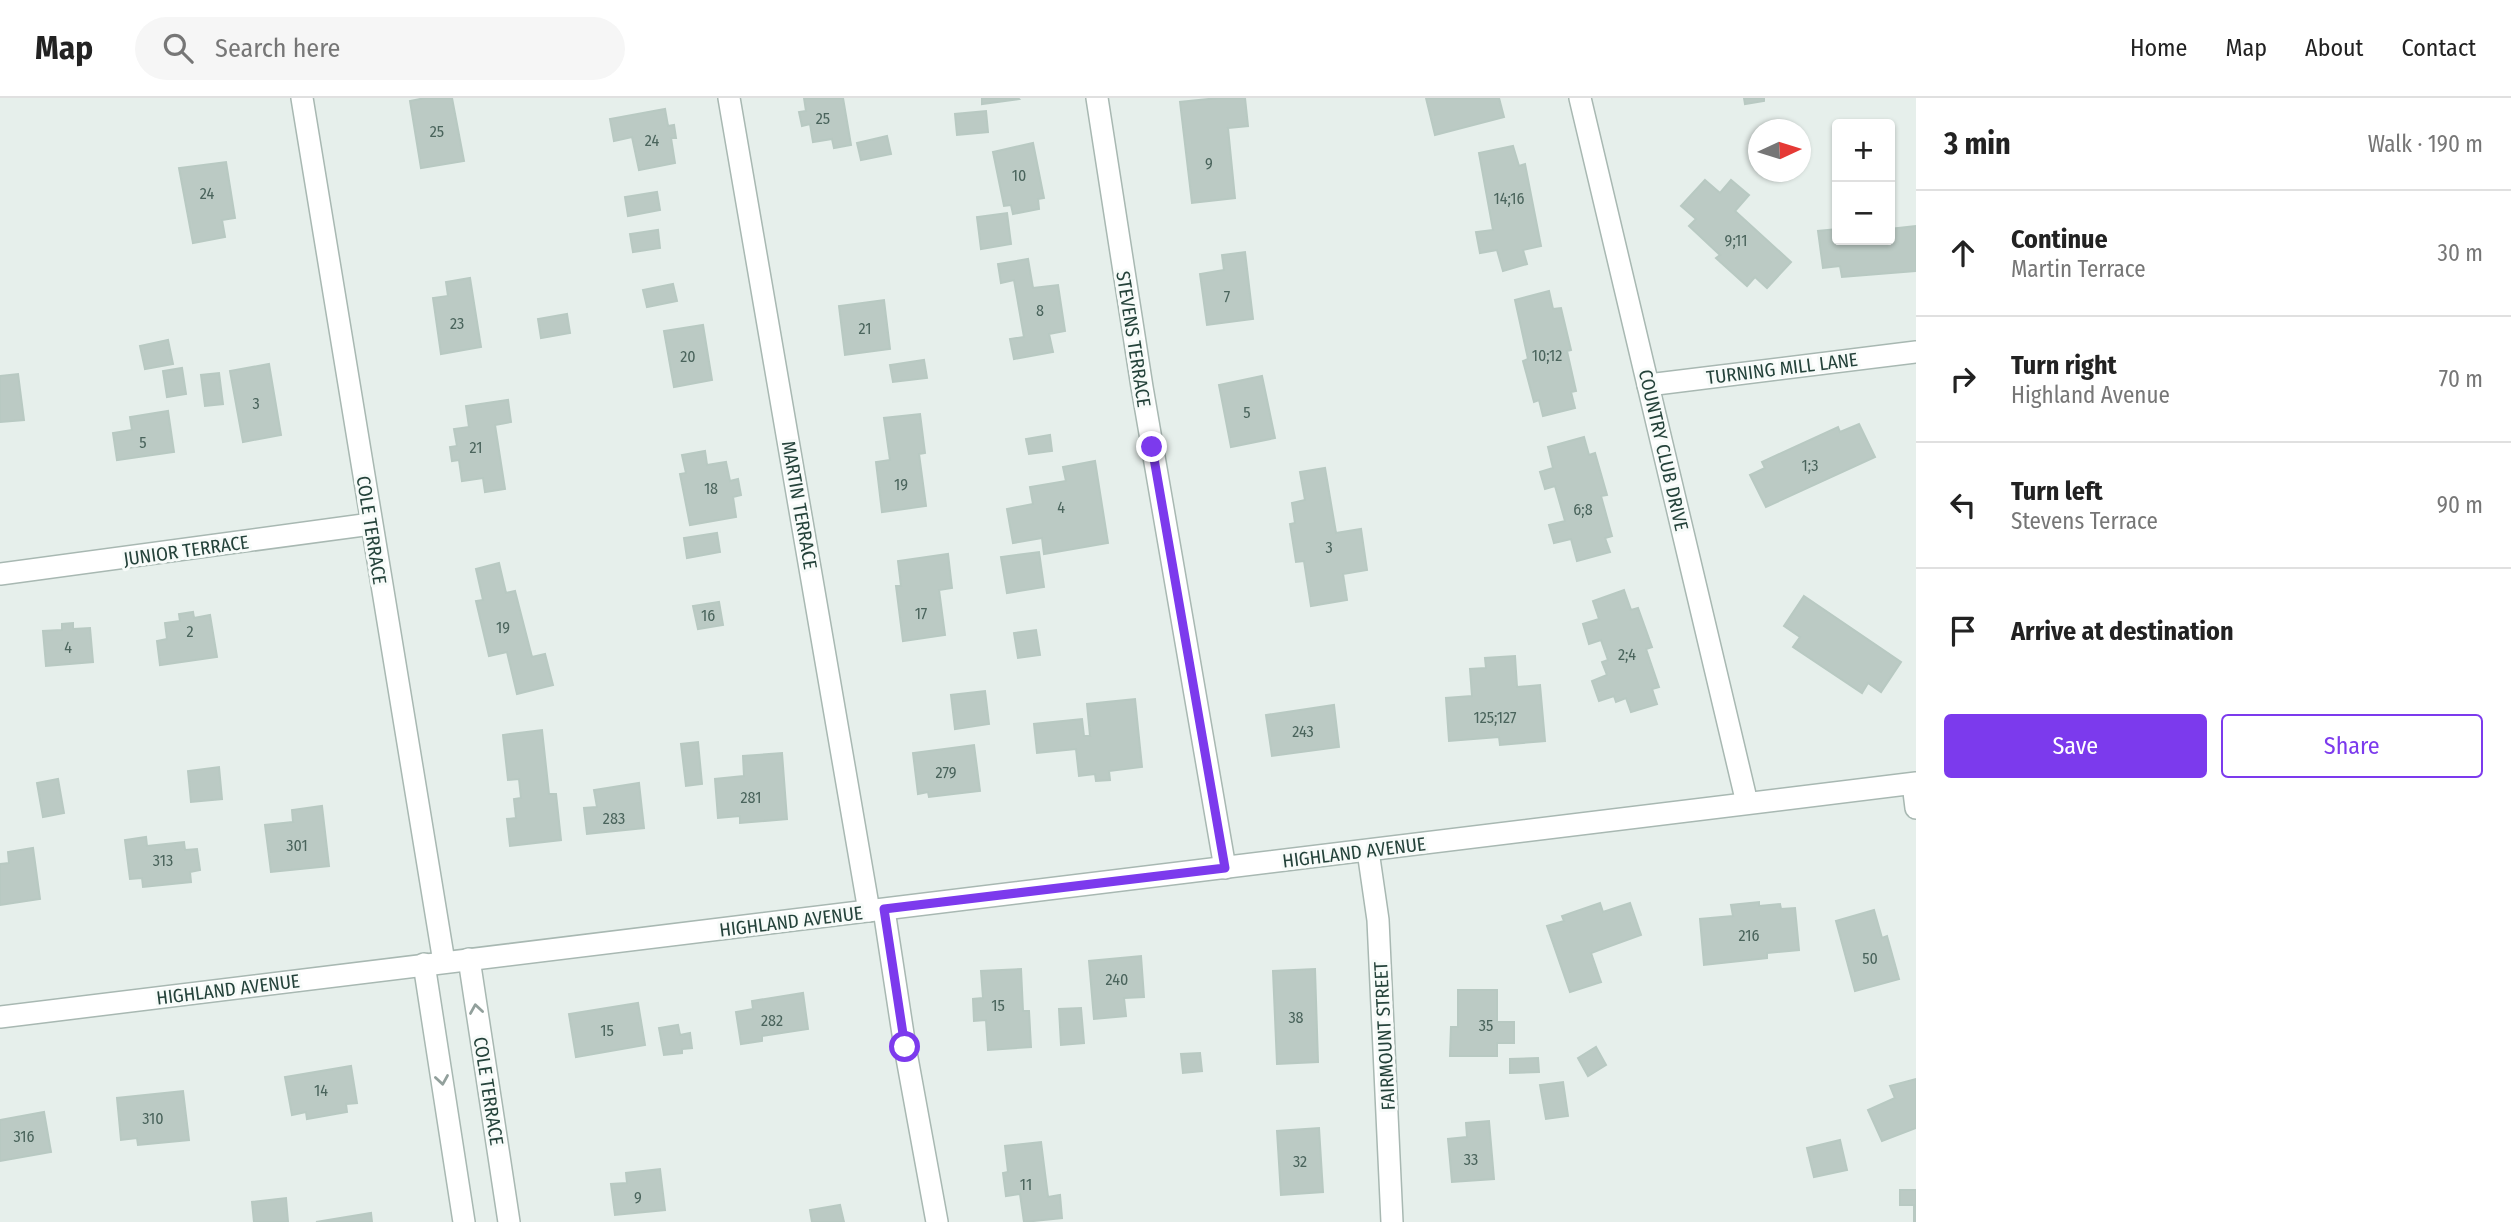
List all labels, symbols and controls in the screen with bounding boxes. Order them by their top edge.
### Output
search box [135,17,625,80]
text: Map [35,28,93,68]
icon: search [159,29,197,67]
text: Search here [215,33,340,64]
text: Home [2130,34,2187,62]
text: Map [2225,34,2267,62]
text: About [2305,34,2363,62]
text: Contact [2401,34,2476,62]
house number: 25 [816,109,830,128]
north arrow [1748,119,1811,182]
map controls [1832,119,1895,245]
button: + [1832,119,1895,182]
house number: 25 [430,122,444,141]
text: 3 min [1944,126,2011,162]
text: Walk · 190 m [2368,130,2483,158]
house number: 24 [645,131,659,150]
house number: 9 [1205,154,1213,173]
house number: 10 [1012,166,1026,185]
button: − [1832,182,1895,245]
house number: 24 [200,184,214,203]
house number: 14;16 [1494,189,1525,208]
text: Continue [2011,224,2108,255]
house number: 9;11 [1725,231,1747,250]
icon: ahead [1944,234,1982,272]
text: 30 m [2438,239,2483,267]
text: Martin Terrace [2011,255,2146,283]
street label: STEVENS TERRACE [1111,269,1156,409]
house number: 7 [1224,287,1231,306]
house number: 8 [1036,301,1044,320]
house number: 23 [450,314,464,333]
house number: 21 [859,319,871,338]
house number: 10;12 [1532,346,1562,365]
house number: 20 [680,347,696,366]
street label: TURNING MILL LANE [1705,348,1859,389]
text: Turn right [2011,350,2117,381]
icon: right [1944,360,1982,398]
text: 70 m [2439,365,2483,393]
street label: COUNTRY CLUB DRIVE [1634,367,1693,533]
text: Highland Avenue [2011,381,2170,409]
house number: 3 [252,394,260,413]
house number: 5 [1243,403,1251,422]
route end [1136,431,1167,462]
house number: 5 [139,433,147,452]
house number: 21 [470,438,482,457]
street label: MARTIN TERRACE [777,439,822,571]
house number: 1;3 [1802,456,1819,475]
street label: COLE TERRACE [352,474,391,586]
house number: 19 [894,475,908,494]
text: Turn left [2011,476,2103,507]
house number: 18 [704,479,718,498]
icon: left [1944,486,1982,524]
text: 90 m [2437,491,2483,519]
house number: 4 [1057,498,1065,517]
house number: 6;8 [1573,500,1593,519]
text: Stevens Terrace [2011,507,2158,535]
street label: JUNIOR TERRACE [122,530,250,571]
house number: 3 [1325,538,1333,557]
house number: 17 [915,604,928,623]
house number: 16 [701,606,715,625]
icon: arrive [1944,612,1982,650]
text: Arrive at destination [2011,616,2234,647]
house number: 19 [496,618,510,637]
house number: 2 [186,622,194,641]
house number: 4 [64,638,72,657]
house number: 2;4 [1618,645,1636,664]
house number: 125;127 [1473,708,1517,727]
button: Save [1944,714,2207,778]
button: Share [2221,714,2483,778]
house number: 243 [1292,722,1314,741]
house number: 279 [936,763,957,782]
house number: 281 [741,788,761,807]
house number: 283 [603,809,625,828]
street label: HIGHLAND AVENUE [1281,832,1427,873]
house number: 301 [286,836,308,855]
house number: 313 [153,851,173,870]
street label: HIGHLAND AVENUE [718,901,864,942]
house number: 216 [1739,926,1759,945]
house number: 50 [1862,949,1878,968]
street label: FAIRMOUNT STREET [1369,961,1400,1111]
street label: HIGHLAND AVENUE [155,969,301,1010]
house number: 240 [1106,970,1128,989]
house number: 15 [991,996,1005,1015]
one-way arrow [469,1003,484,1015]
house number: 38 [1288,1008,1304,1027]
house number: 282 [761,1011,783,1030]
house number: 35 [1479,1016,1493,1035]
house number: 15 [600,1021,614,1040]
route start [889,1031,920,1062]
street label: COLE TERRACE [469,1035,508,1147]
one-way arrow [434,1074,449,1086]
house number: 14 [314,1081,328,1100]
house number: 310 [142,1109,164,1128]
house number: 316 [13,1127,35,1146]
house number: 33 [1464,1150,1478,1169]
house number: 32 [1293,1152,1307,1171]
house number: 11 [1020,1175,1032,1194]
house number: 9 [634,1188,642,1207]

